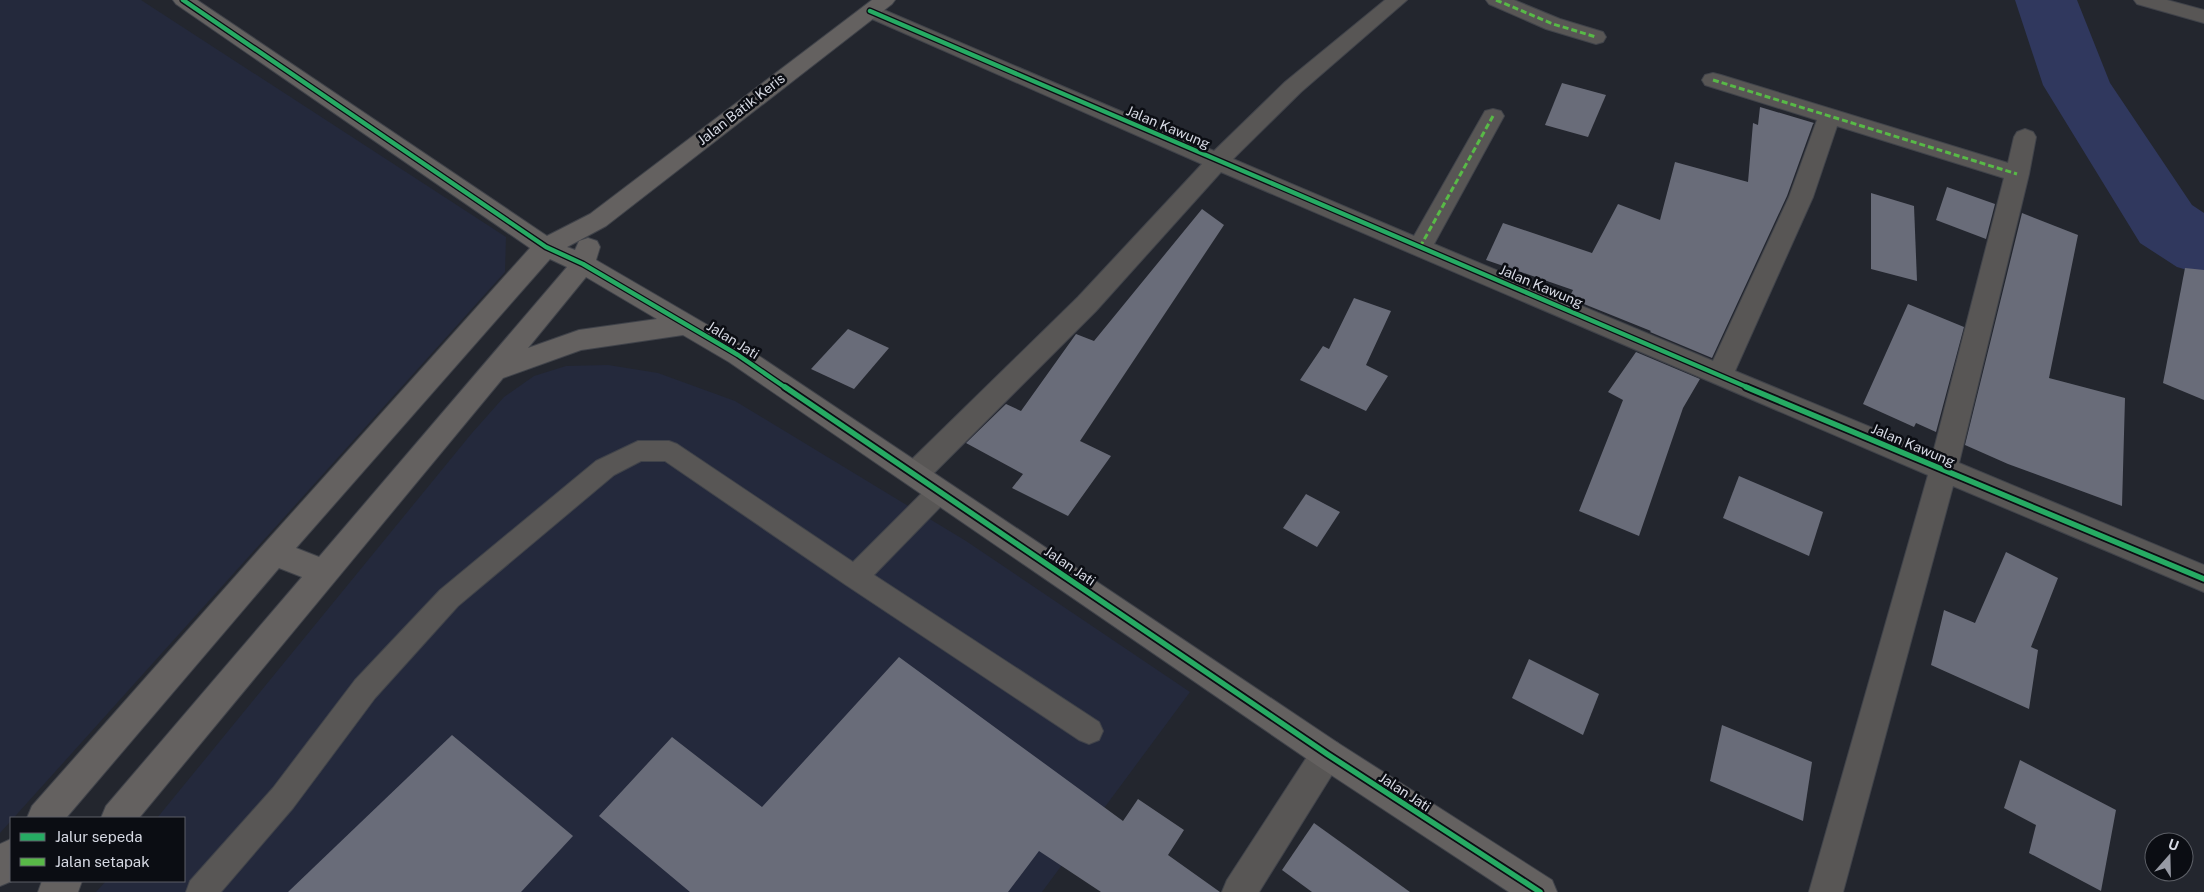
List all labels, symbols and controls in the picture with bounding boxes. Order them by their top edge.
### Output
street label: Jalan Batik Keris [694,70,788,148]
street label: Jalan Kawung [1124,102,1213,152]
street label: Jalan Kawung [1497,261,1586,311]
street label: Jalan Jati [704,318,762,362]
street label: Jalan Kawung [1869,420,1958,470]
street label: Jalan Jati [1041,543,1099,589]
street label: Jalan Jati [1376,769,1434,815]
legend [10,817,185,882]
text: Jalur sepeda [55,828,143,845]
north arrow [2144,832,2194,882]
text: U [2166,836,2181,854]
text: Jalan setapak [55,853,150,870]

